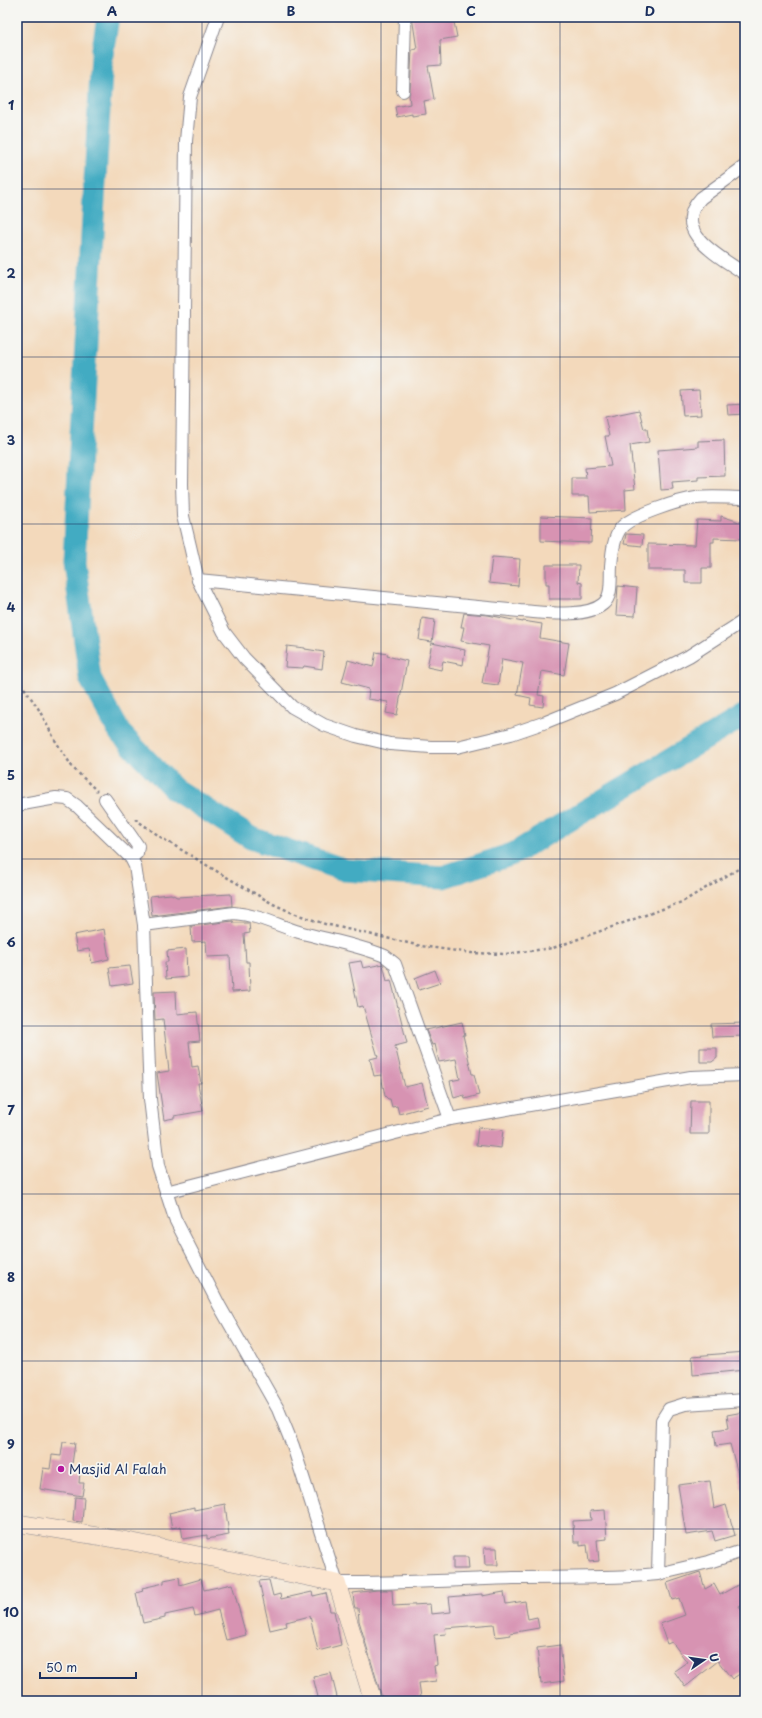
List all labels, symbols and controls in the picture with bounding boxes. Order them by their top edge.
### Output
text: A [107,1,117,20]
text: B [287,1,296,20]
text: C [466,1,476,20]
text: D [645,1,655,20]
text: 1 [8,95,14,114]
text: 2 [6,263,16,282]
text: 3 [7,430,16,449]
text: 4 [7,597,16,616]
text: 5 [7,765,15,784]
text: 6 [6,932,16,951]
text: 7 [7,1100,15,1119]
text: 8 [7,1267,15,1286]
text: 9 [7,1434,15,1453]
place label: Masjid Al Falah [69,1459,166,1478]
marker: Masjid Al Falah [56,1464,66,1474]
text: 10 [3,1602,19,1621]
north arrow [684,1640,724,1680]
text: U [705,1652,723,1664]
scale bar [40,1654,136,1680]
text: 50 m [46,1658,77,1676]

